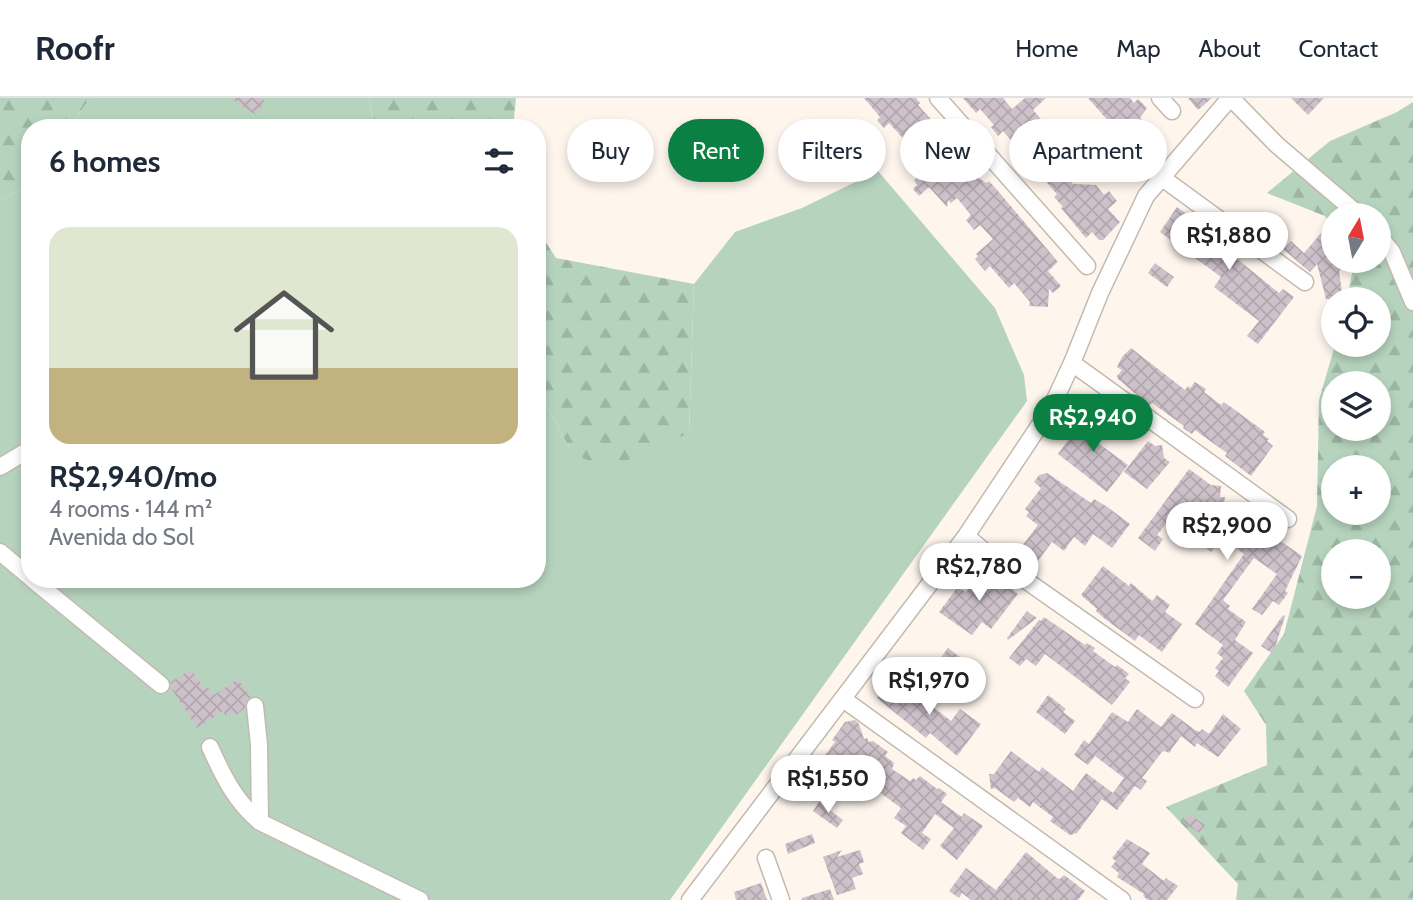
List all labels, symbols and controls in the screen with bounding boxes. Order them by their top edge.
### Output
text: Roofr [35,28,115,68]
text: Home [1015,34,1078,63]
text: Map [1116,34,1161,63]
text: About [1199,34,1261,63]
text: Contact [1299,34,1378,63]
chip: Buy [567,119,654,182]
chip: Rent [668,119,764,182]
chip: Filters [778,119,886,182]
chip: New [900,119,995,182]
chip: Apartment [1009,119,1167,182]
icon: filters [480,142,518,180]
text: 6 homes [49,143,160,180]
north arrow [1321,203,1391,273]
map controls [1321,203,1391,609]
pin: R$1,880 [1164,212,1294,272]
text: R$1,880 [1186,221,1272,249]
icon: home [221,272,347,398]
button: locate [1321,287,1391,357]
button: layers [1321,371,1391,441]
pin: R$2,940 [1028,394,1158,454]
text: R$2,940 [1049,403,1137,431]
button: + [1321,455,1391,525]
text: R$2,940/mo [49,458,217,495]
text: 4 rooms · 144 m² [49,495,212,523]
pin: R$2,900 [1162,503,1292,562]
text: R$2,900 [1182,511,1272,539]
text: Avenida do Sol [49,523,194,551]
button: − [1321,539,1391,609]
pin: R$2,780 [914,544,1044,603]
text: R$2,780 [935,552,1023,580]
pin: R$1,970 [864,658,994,717]
text: R$1,970 [888,666,970,694]
pin: R$1,550 [763,756,893,815]
text: R$1,550 [787,764,869,792]

